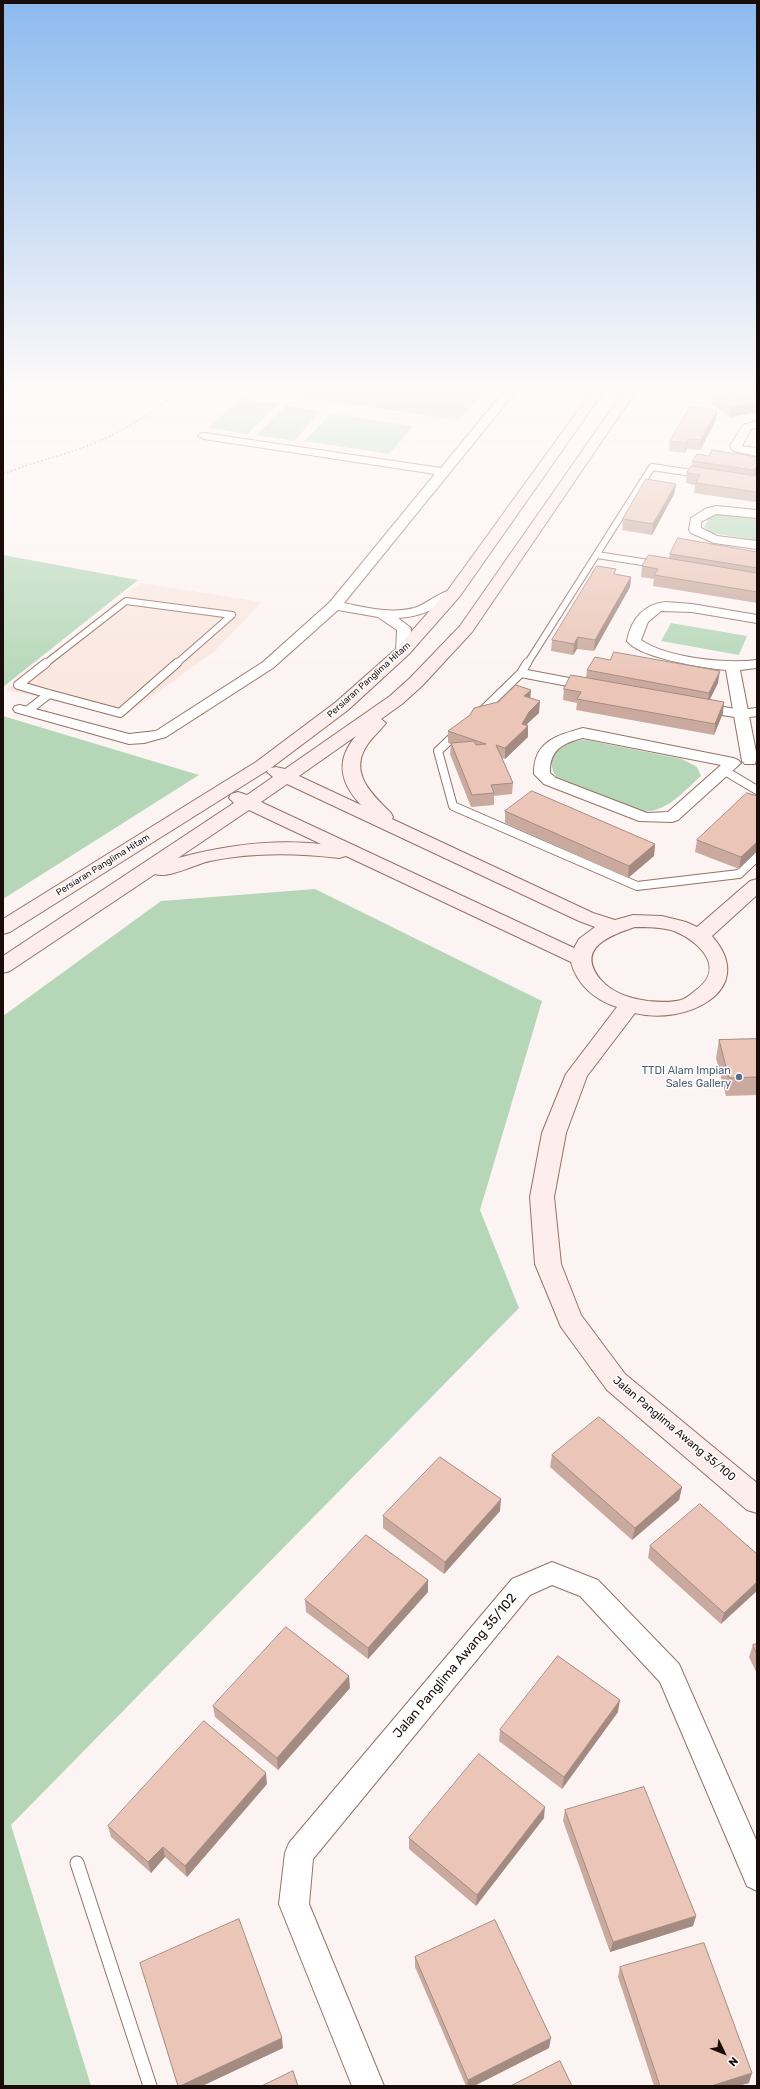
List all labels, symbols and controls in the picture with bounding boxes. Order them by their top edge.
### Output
street label: Persiaran Panglima Hitam [325,640,413,720]
street label: Persiaran Panglima Hitam [54,832,152,898]
place label: TTDI Alam Impian Sales Gallery [642,1064,731,1090]
marker: TTDI Alam Impian Sales Gallery [734,1072,744,1082]
street label: Jalan Panglima Awang 35/100 [610,1374,738,1484]
street label: Jalan Panglima Awang 35/102 [390,1591,520,1741]
north arrow [704,2033,744,2073]
text: N [726,2054,741,2069]

